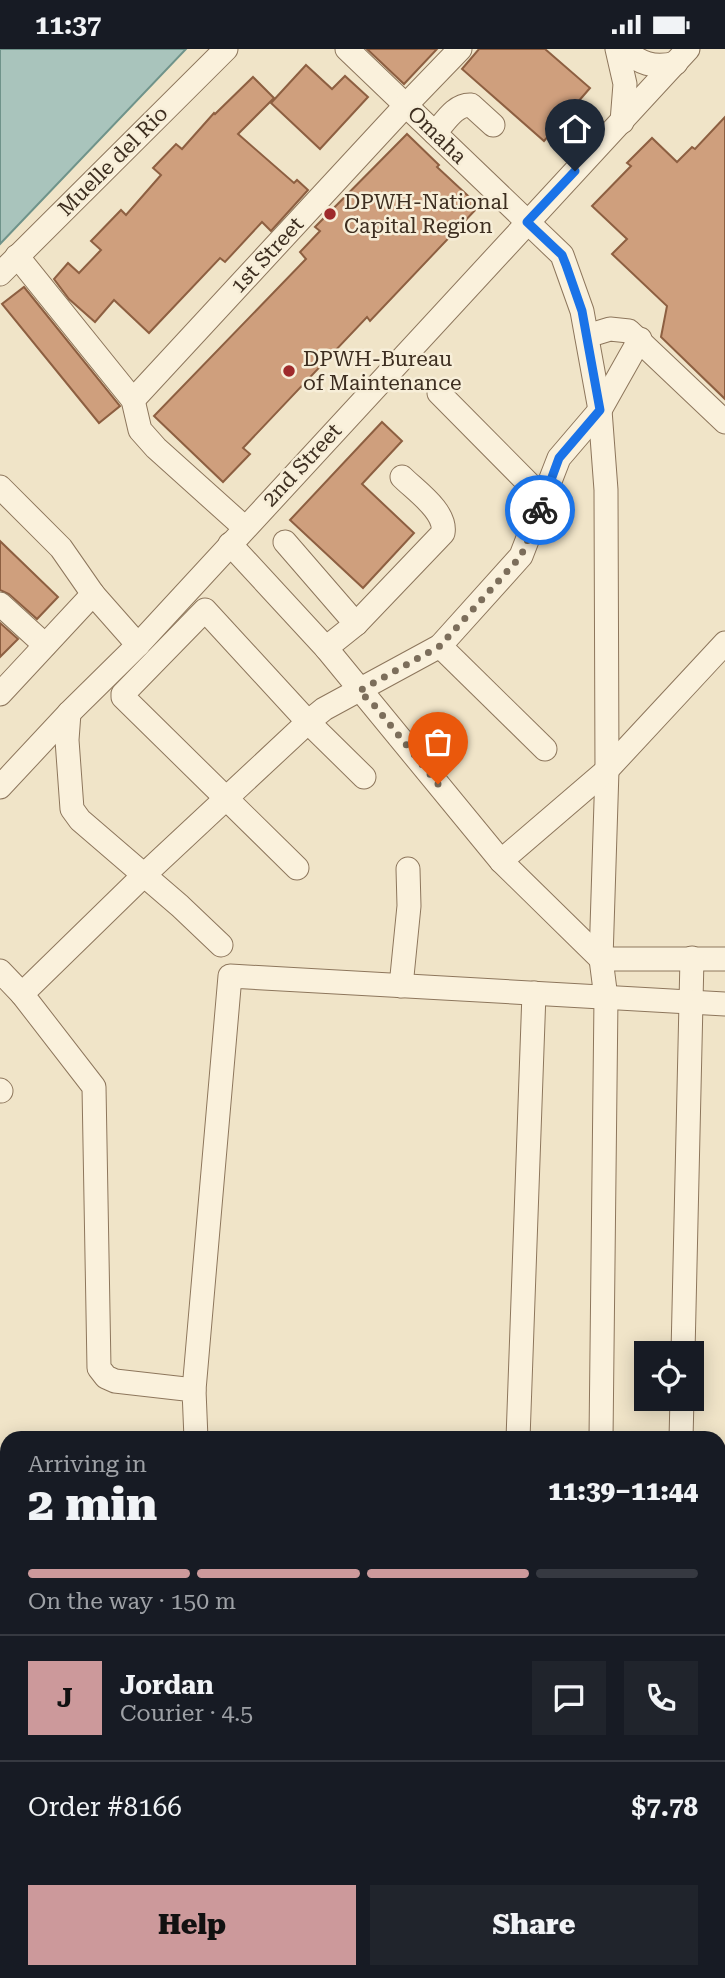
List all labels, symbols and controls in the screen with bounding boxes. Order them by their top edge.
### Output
text: 11:37 [35,10,101,40]
pin [545,99,605,171]
street label: Muelle del Rio [53,101,173,221]
street label: Omaha [403,101,472,169]
icon: home [556,110,594,148]
place label: DPWH-National Capital Region [344,190,509,238]
marker: DPWH-National Capital Region [322,206,338,222]
street label: 1st Street [226,212,308,298]
place label: DPWH-Bureau of Maintenance [303,347,461,395]
marker: DPWH-Bureau of Maintenance [281,363,297,379]
street label: 2nd Street [258,419,346,511]
courier [505,475,575,545]
icon: bike [521,491,559,529]
pin [408,712,468,784]
icon: bag [419,723,457,761]
map controls [634,1341,704,1411]
button: locate [634,1341,704,1411]
text: Arriving in [28,1451,147,1478]
text: 11:39–11:44 [548,1476,698,1506]
text: 2 min [28,1477,157,1531]
text: On the way · 150 m [28,1588,236,1615]
button: chat [532,1661,606,1735]
button: phone [624,1661,698,1735]
text: Jordan [120,1670,214,1700]
text: J [57,1683,73,1713]
text: Courier · 4.5 [120,1700,253,1727]
text: Order #8166 [28,1792,182,1822]
text: $7.78 [632,1792,698,1822]
button: Help [28,1885,356,1965]
button: Share [370,1885,698,1965]

